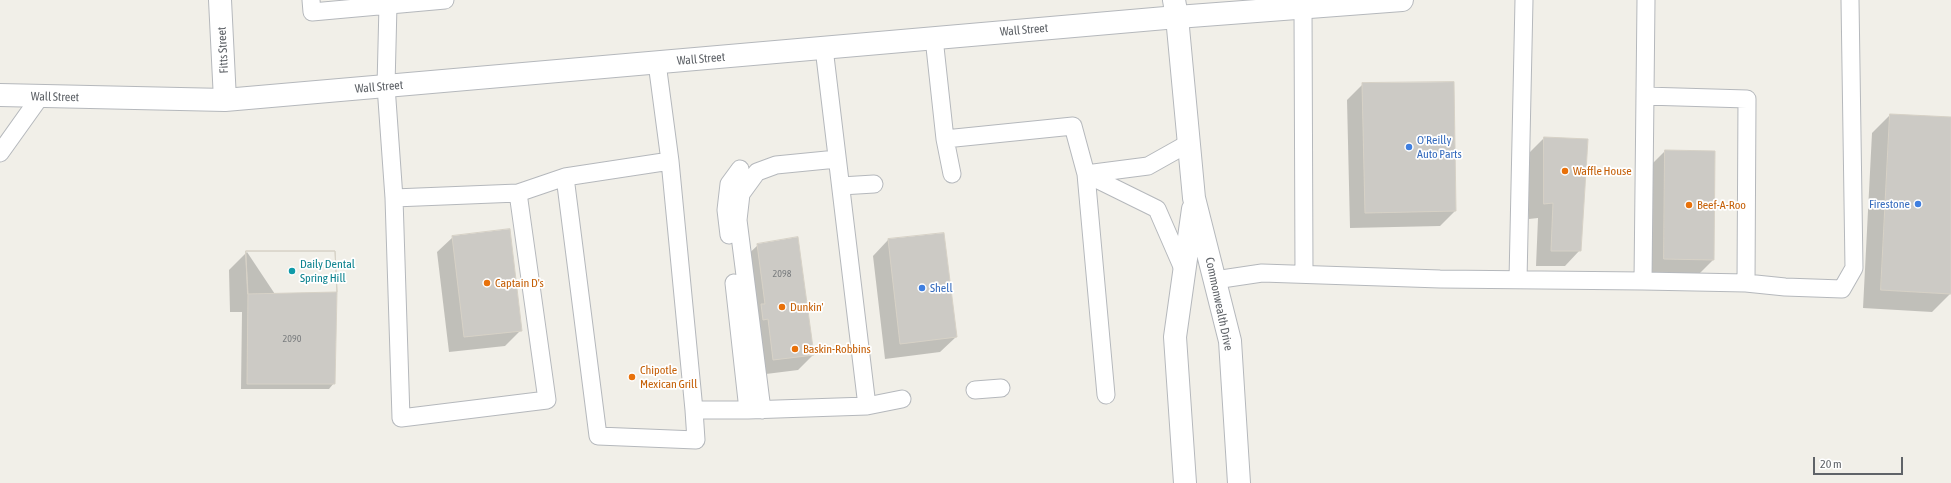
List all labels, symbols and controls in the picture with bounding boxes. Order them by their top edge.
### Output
street label: Wall Street [999,21,1049,39]
street label: Fitts Street [215,26,231,74]
street label: Wall Street [676,50,726,68]
street label: Wall Street [354,78,404,96]
street label: Wall Street [31,89,79,105]
place label: O'Reilly Auto Parts [1417,133,1462,161]
marker: O'Reilly Auto Parts [1404,142,1414,152]
place label: Waffle House [1573,164,1632,178]
marker: Waffle House [1560,166,1570,176]
place label: Firestone [1869,197,1910,211]
place label: Beef-A-Roo [1697,198,1746,212]
marker: Firestone [1913,199,1923,209]
marker: Beef-A-Roo [1684,200,1694,210]
street label: Commonwealth Drive [1202,256,1236,352]
place label: Daily Dental Spring Hill [300,257,355,285]
marker: Daily Dental Spring Hill [287,266,297,276]
house number: 2098 [773,268,791,280]
place label: Captain D's [495,276,544,290]
marker: Captain D's [482,278,492,288]
place label: Shell [930,281,953,295]
marker: Shell [917,283,927,293]
place label: Dunkin' [790,300,824,314]
marker: Dunkin' [777,302,787,312]
house number: 2090 [283,333,301,345]
place label: Baskin-Robbins [803,342,871,356]
marker: Baskin-Robbins [790,344,800,354]
place label: Chipotle Mexican Grill [640,363,697,391]
marker: Chipotle Mexican Grill [627,372,637,382]
scale bar [1815,449,1905,475]
text: 20 m [1820,457,1842,471]

